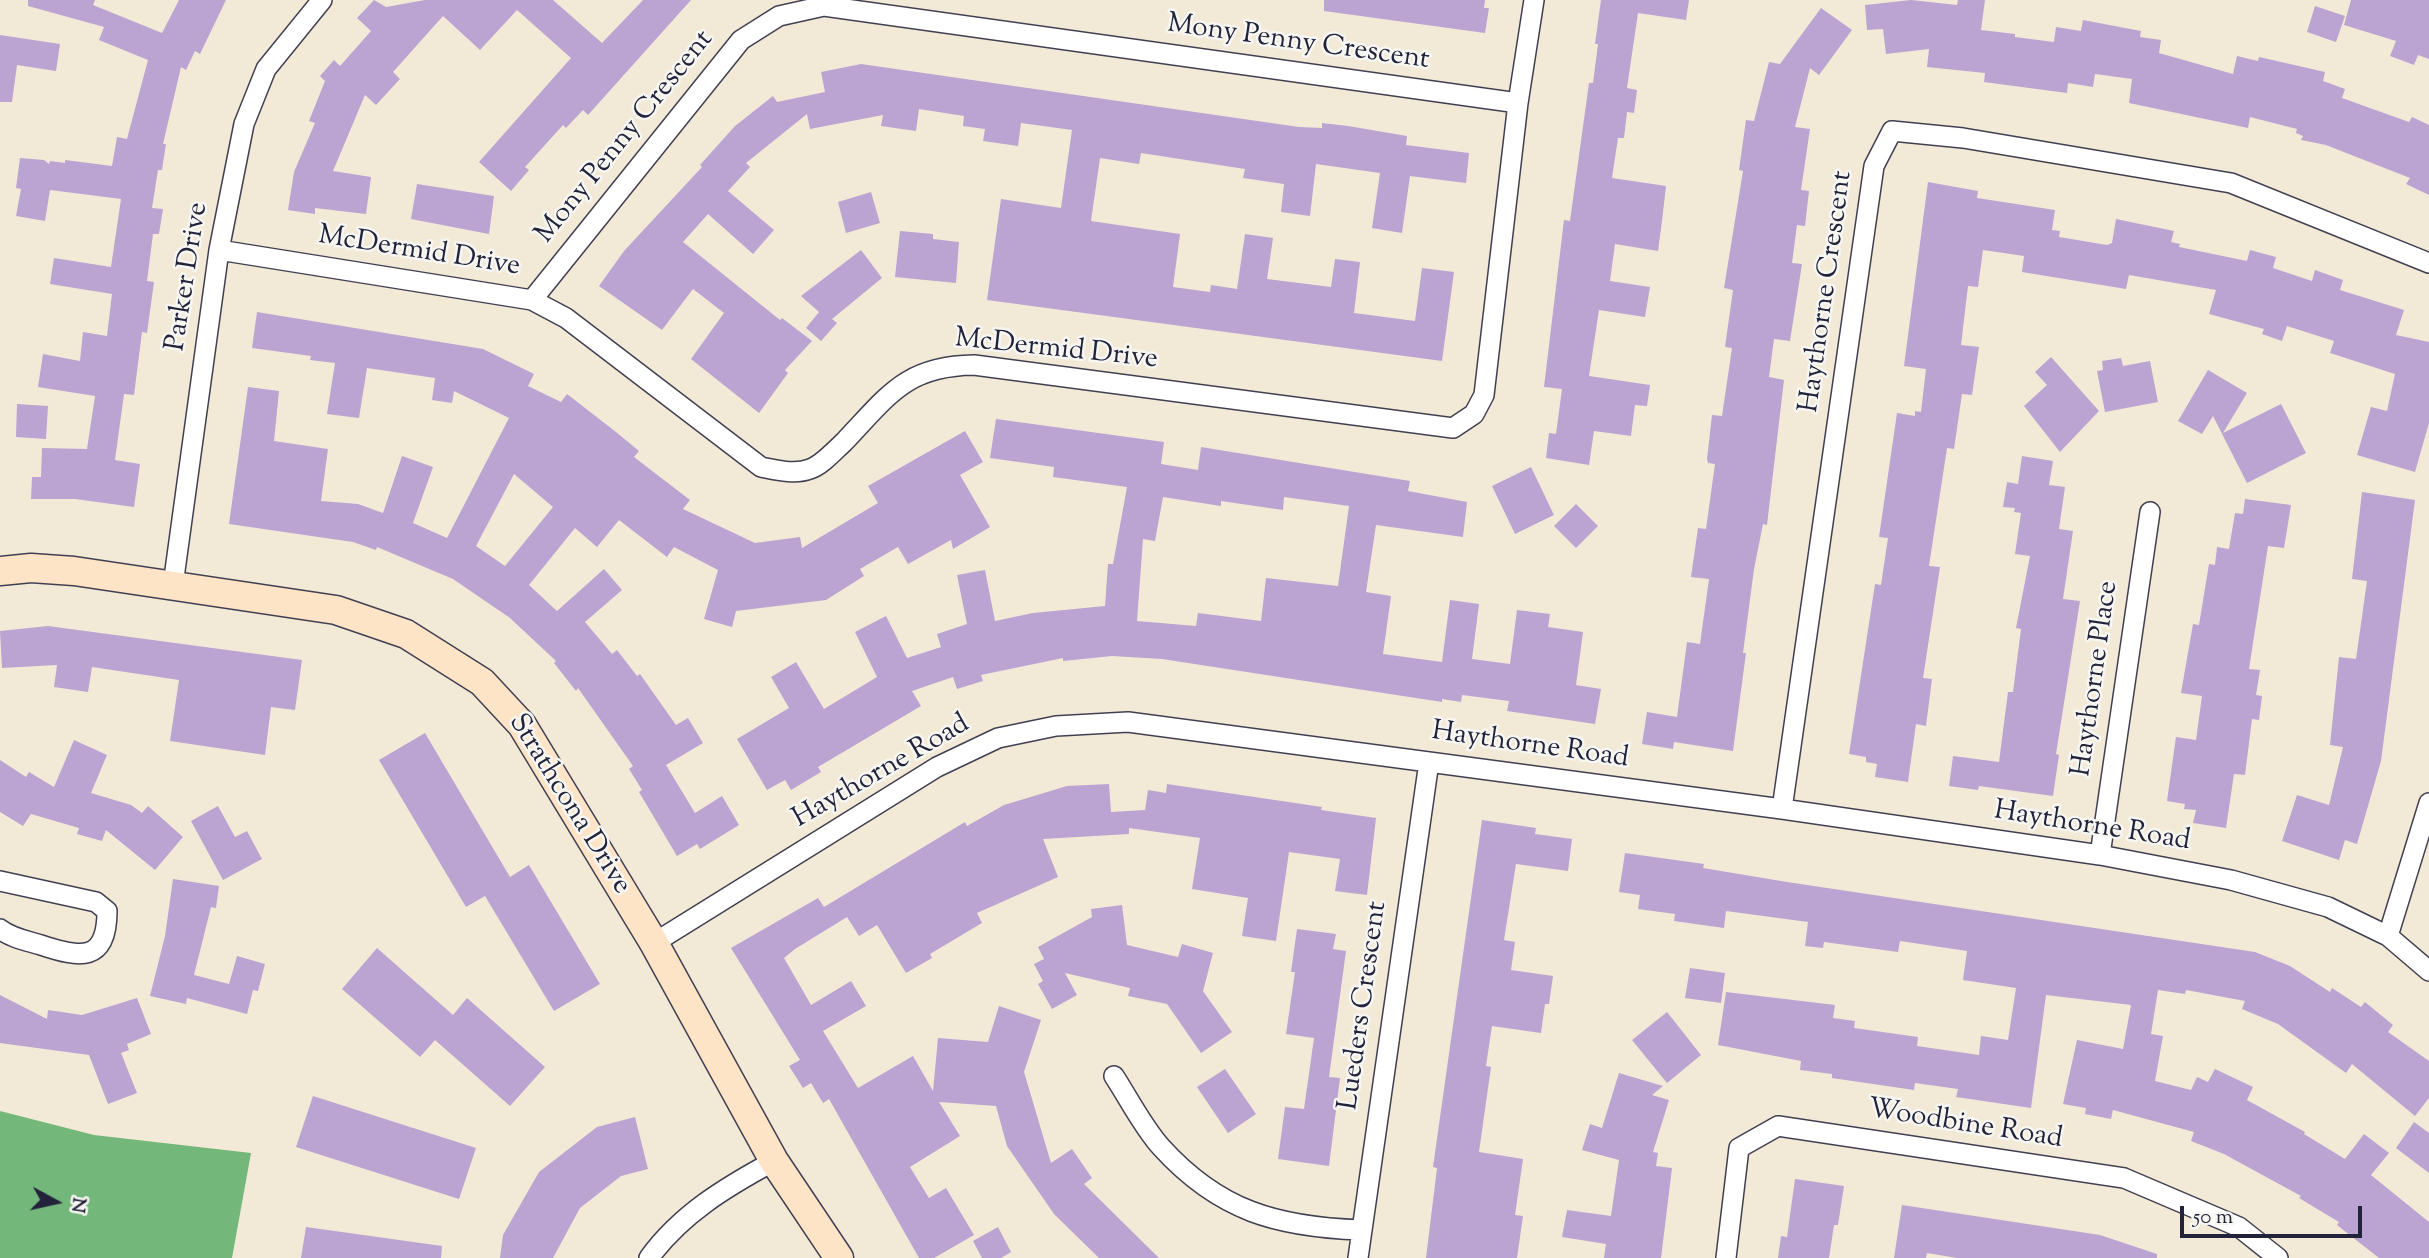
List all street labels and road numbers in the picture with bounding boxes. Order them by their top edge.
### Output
street label: Mony Penny Crescent [1165,9,1431,79]
street label: Mony Penny Crescent [530,25,722,251]
street label: Haythorne Crescent [1794,169,1862,415]
street label: Parker Drive [161,200,217,354]
street label: McDermid Drive [316,220,522,286]
street label: McDermid Drive [953,324,1159,378]
street label: Haythorne Place [2067,579,2127,779]
street label: Strathcona Drive [499,709,637,901]
street label: Haythorne Road [788,709,976,837]
street label: Haythorne Road [1429,717,1631,777]
street label: Haythorne Road [1991,796,2193,860]
street label: Lueders Crescent [1334,899,1396,1113]
street label: Woodbine Road [1865,1094,2065,1158]

